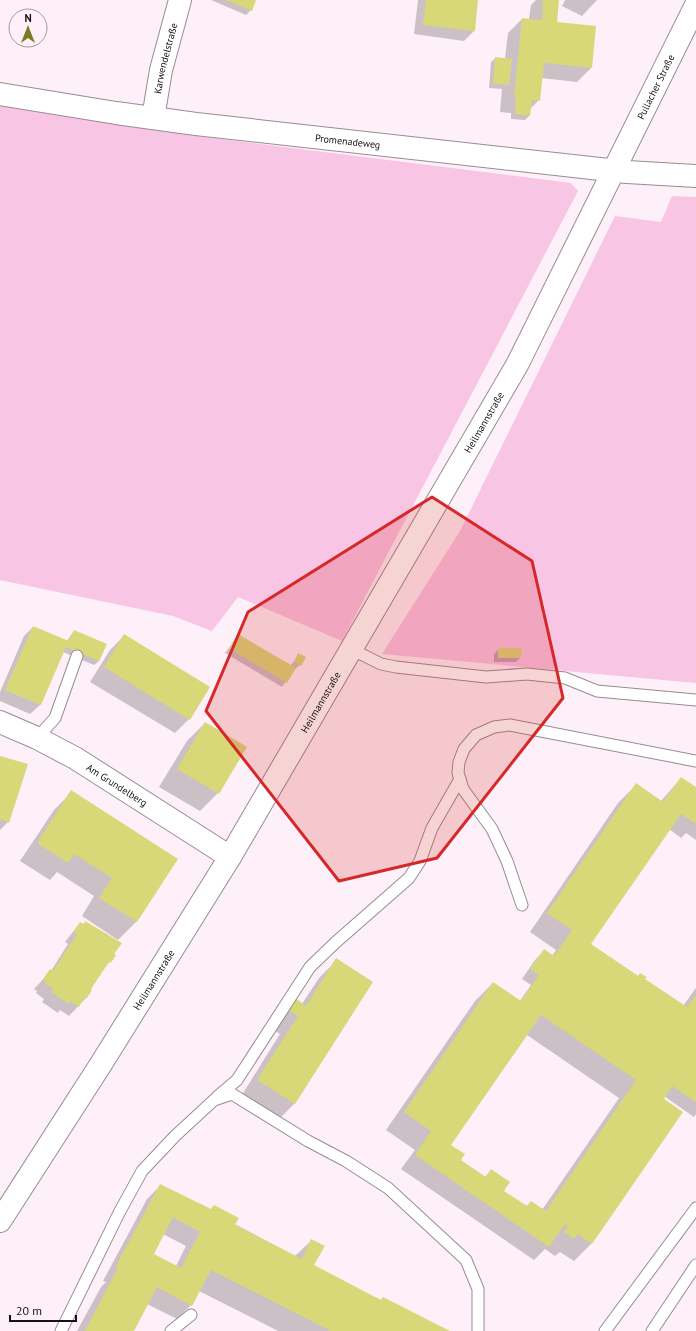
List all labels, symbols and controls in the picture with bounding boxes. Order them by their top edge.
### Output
north arrow [8,8,48,48]
text: N [24,11,32,25]
street label: Karwendelstraße [151,22,180,95]
street label: Pullacher Straße [634,52,677,121]
street label: Promenadeweg [314,131,381,151]
street label: Heilmannstraße [461,390,507,455]
street label: Heilmannstraße [298,669,344,735]
street label: Am Grundelberg [84,761,150,809]
street label: Heilmannstraße [130,947,178,1012]
scale bar [10,1297,76,1323]
text: 20 m [16,1303,42,1318]

